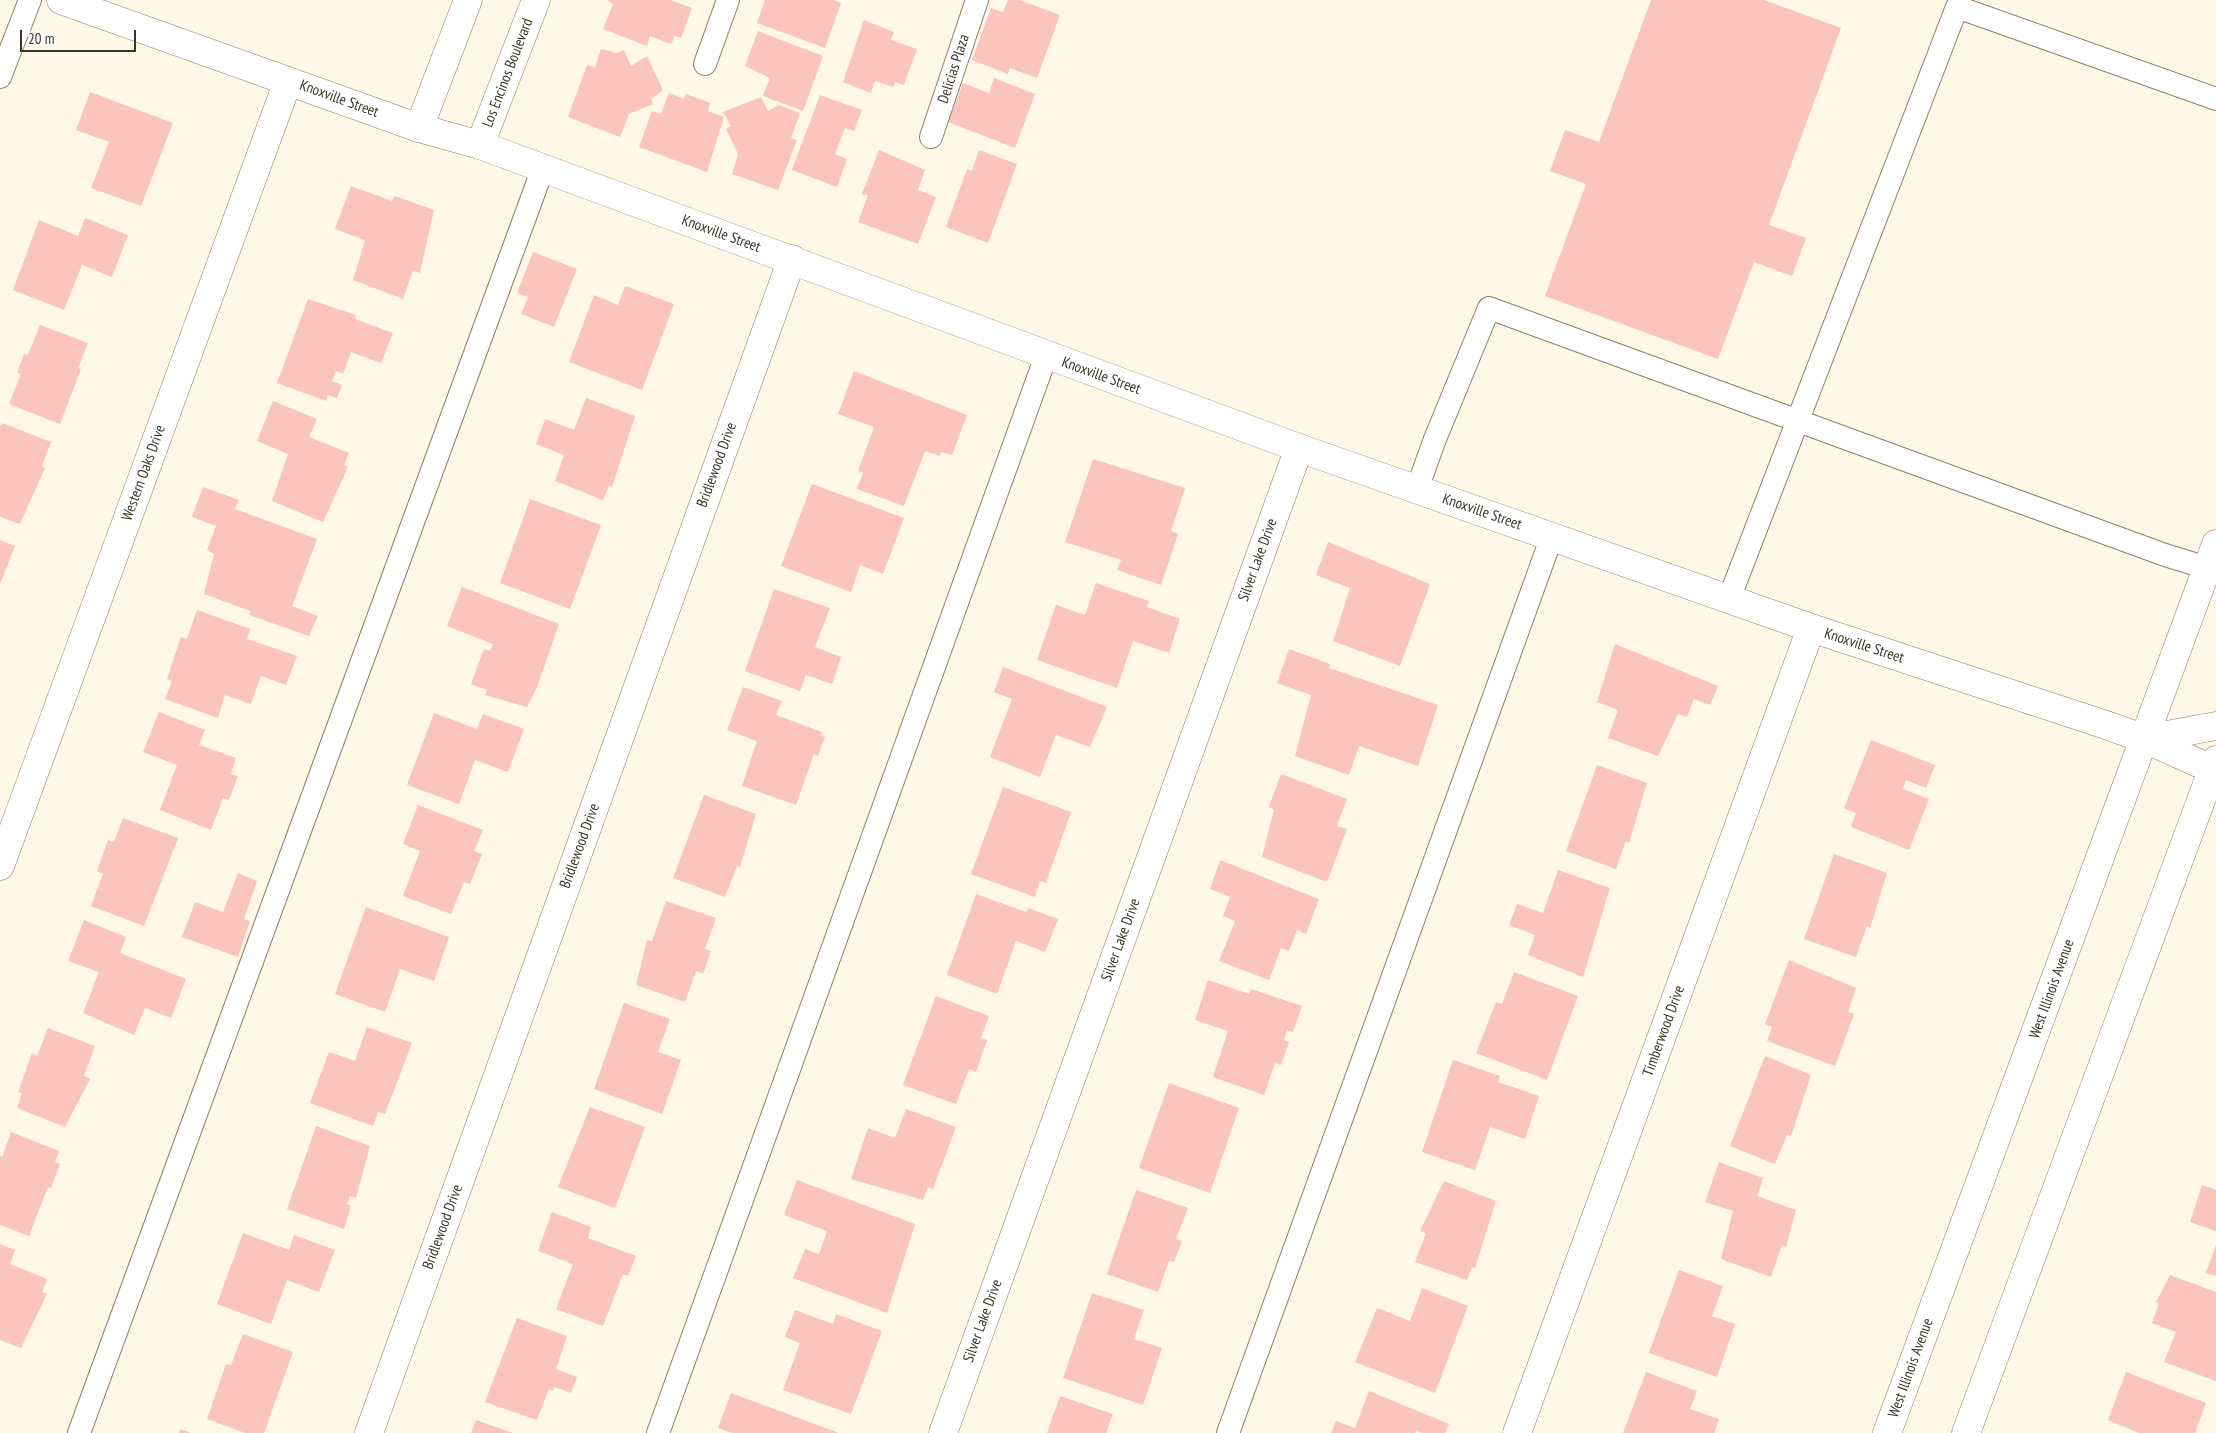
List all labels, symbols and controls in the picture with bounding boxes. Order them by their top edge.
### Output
street label: Los Encinos Boulevard [479,16,537,130]
scale bar [22,20,139,52]
text: 20 m [28,29,54,48]
street label: Delicias Plaza [934,32,974,106]
street label: Knoxville Street [297,76,381,122]
street label: Knoxville Street [679,211,763,257]
street label: Knoxville Street [1059,353,1143,399]
street label: Bridlewood Drive [693,420,741,510]
street label: Western Oaks Drive [118,423,170,523]
street label: Knoxville Street [1440,490,1524,534]
street label: Silver Lake Drive [1235,516,1281,604]
street label: Knoxville Street [1822,625,1906,667]
street label: Bridlewood Drive [556,801,604,891]
street label: Silver Lake Drive [1098,896,1144,984]
street label: West Illinois Avenue [2026,937,2078,1041]
street label: Timberwood Drive [1639,983,1689,1079]
street label: Bridlewood Drive [419,1182,467,1272]
street label: Silver Lake Drive [960,1277,1006,1365]
street label: West Illinois Avenue [1885,1316,1937,1420]

